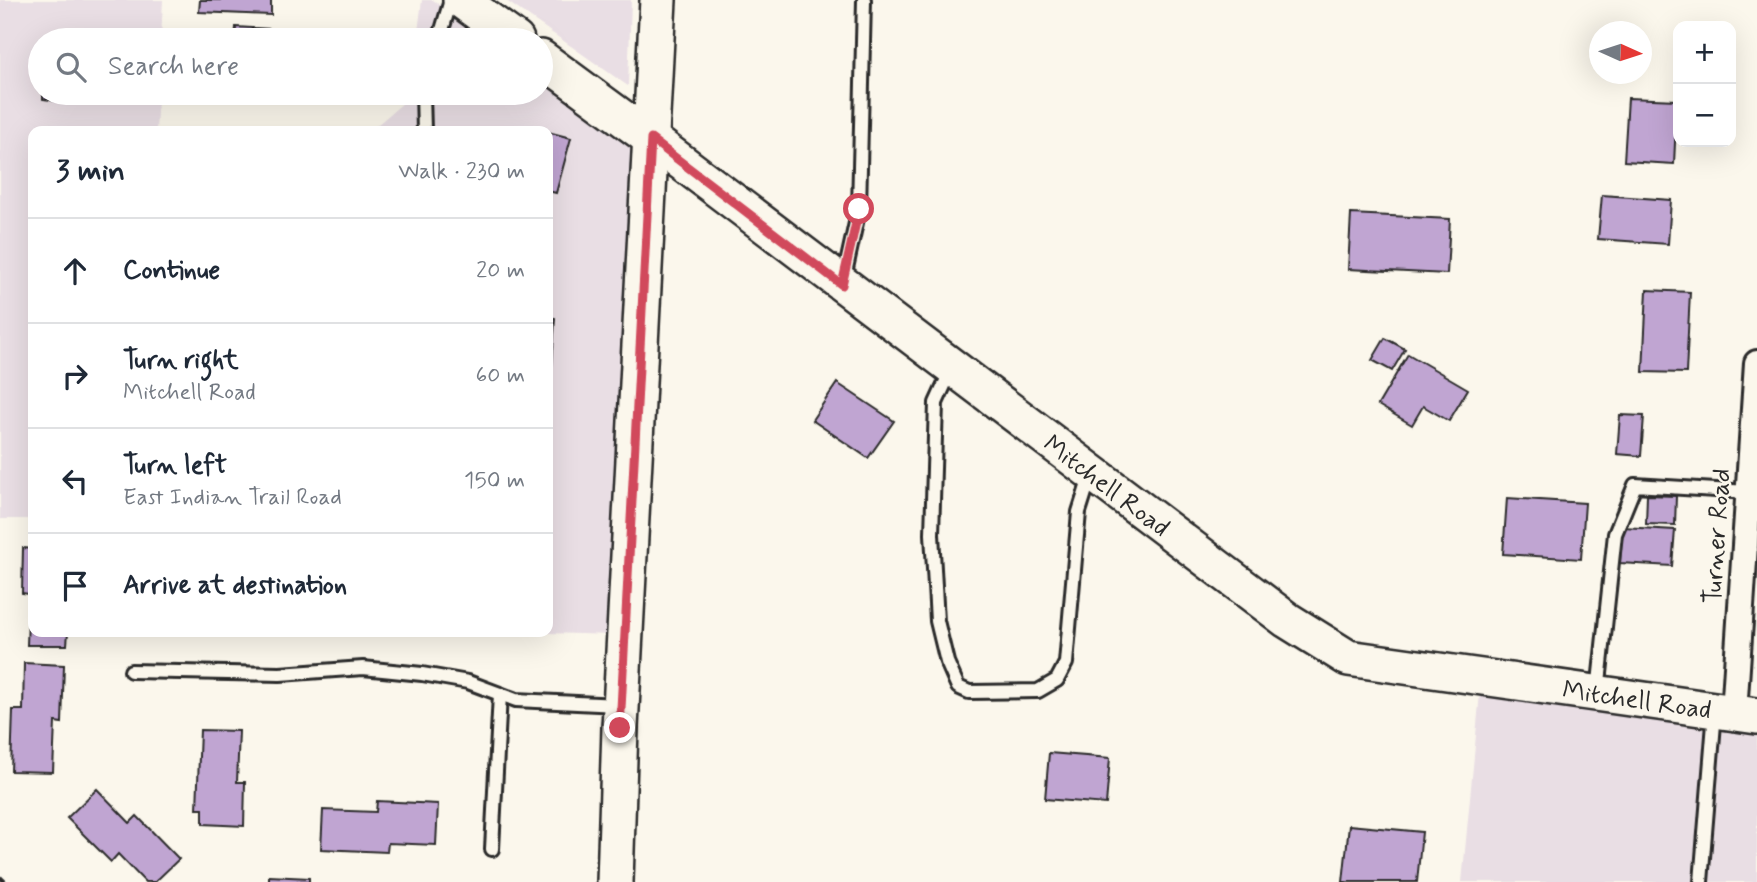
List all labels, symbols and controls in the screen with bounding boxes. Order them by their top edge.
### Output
north arrow [1589,21,1652,84]
map controls [1673,21,1736,147]
button: + [1673,21,1736,84]
search box [28,28,553,105]
icon: search [52,48,90,86]
text: Search here [108,50,239,84]
button: − [1673,84,1736,147]
text: 3 min [56,152,125,191]
text: Walk · 230 m [398,157,525,187]
route start [843,193,874,224]
icon: ahead [56,252,94,290]
text: Continue [123,254,220,288]
text: 20 m [476,256,525,286]
text: Turn right [123,344,239,378]
icon: right [56,357,94,395]
text: 60 m [476,361,525,391]
text: Mitchell Road [123,378,256,408]
street label: Mitchell Road [1036,428,1176,545]
text: Turn left [123,449,227,483]
icon: left [56,462,94,500]
text: 150 m [464,466,525,496]
street label: Turner Road [1696,467,1740,605]
text: East Indian Trail Road [123,483,342,513]
icon: arrive [56,567,94,605]
text: Arrive at destination [123,569,347,603]
street label: Mitchell Road [1560,674,1713,728]
route end [604,712,635,743]

